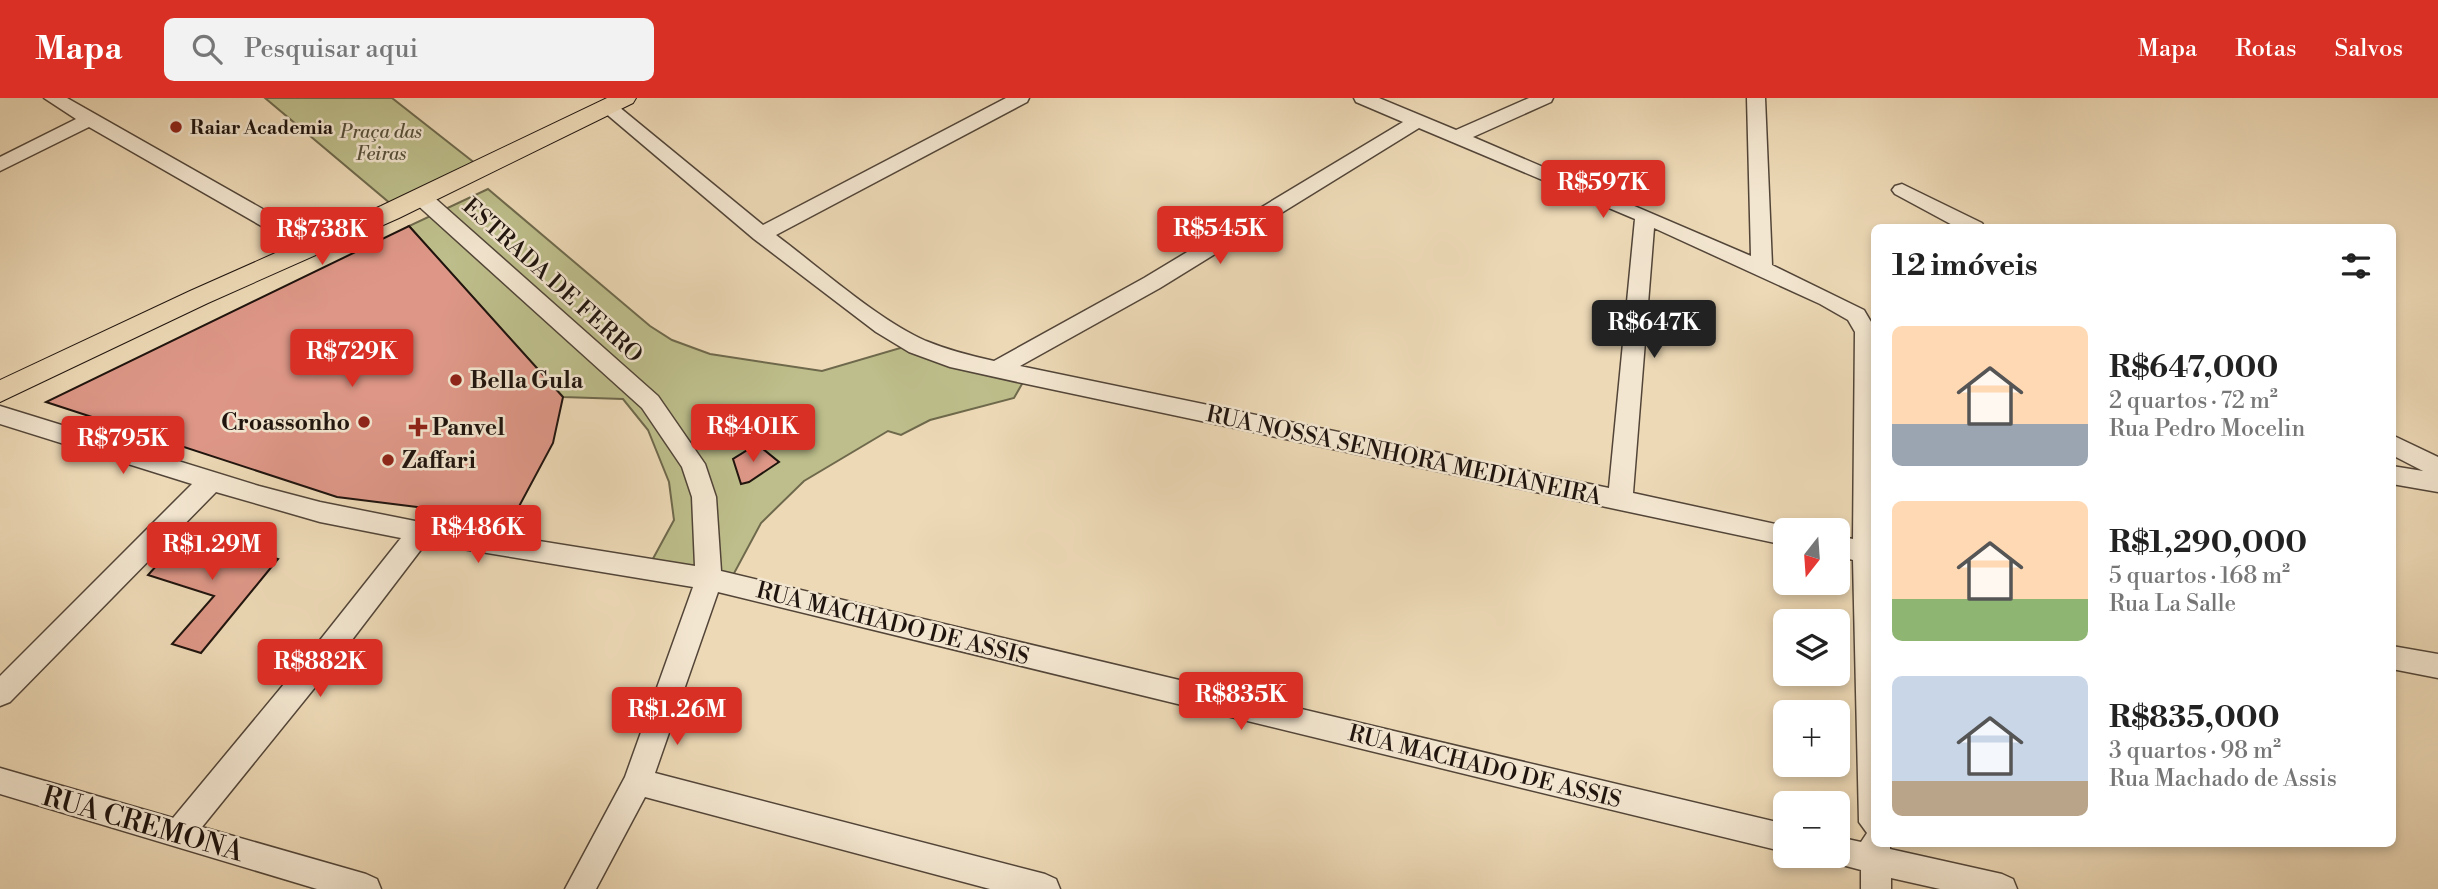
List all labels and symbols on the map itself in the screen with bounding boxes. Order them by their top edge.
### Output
place label: Raiar Academia [190,116,334,140]
marker: Raiar Academia [168,119,184,135]
park label: Praça das Feiras [339,120,422,166]
pin: R$597K [1546,160,1660,220]
street label: ESTRADA DE FERRO [456,192,648,369]
pin: R$545K [1163,206,1277,266]
pin: R$738K [265,208,379,267]
pin: R$647K [1597,300,1711,360]
pin: R$729K [295,330,409,389]
place label: Bella Gula [470,367,584,395]
marker: Bella Gula [448,372,464,388]
street label: RUA NOSSA SENHORA MEDIANEIRA [1203,400,1605,512]
pin: R$401K [696,404,810,464]
place label: Croassonho [221,409,350,437]
marker: Croassonho [356,414,372,430]
place label: Panvel [432,414,505,442]
pin: R$795K [66,416,180,476]
marker: Panvel [410,419,426,435]
place label: Zaffari [402,447,476,475]
marker: Zaffari [380,452,396,468]
pin: R$486K [421,505,535,565]
north arrow [1773,518,1850,595]
pin: R$1.29M [147,522,277,582]
street label: RUA MACHADO DE ASSIS [753,576,1032,671]
pin: R$882K [263,640,377,699]
pin: R$835K [1184,672,1298,732]
pin: R$1.26M [612,688,742,747]
street label: RUA MACHADO DE ASSIS [1345,719,1624,814]
street label: RUA CREMONA [38,779,248,870]

